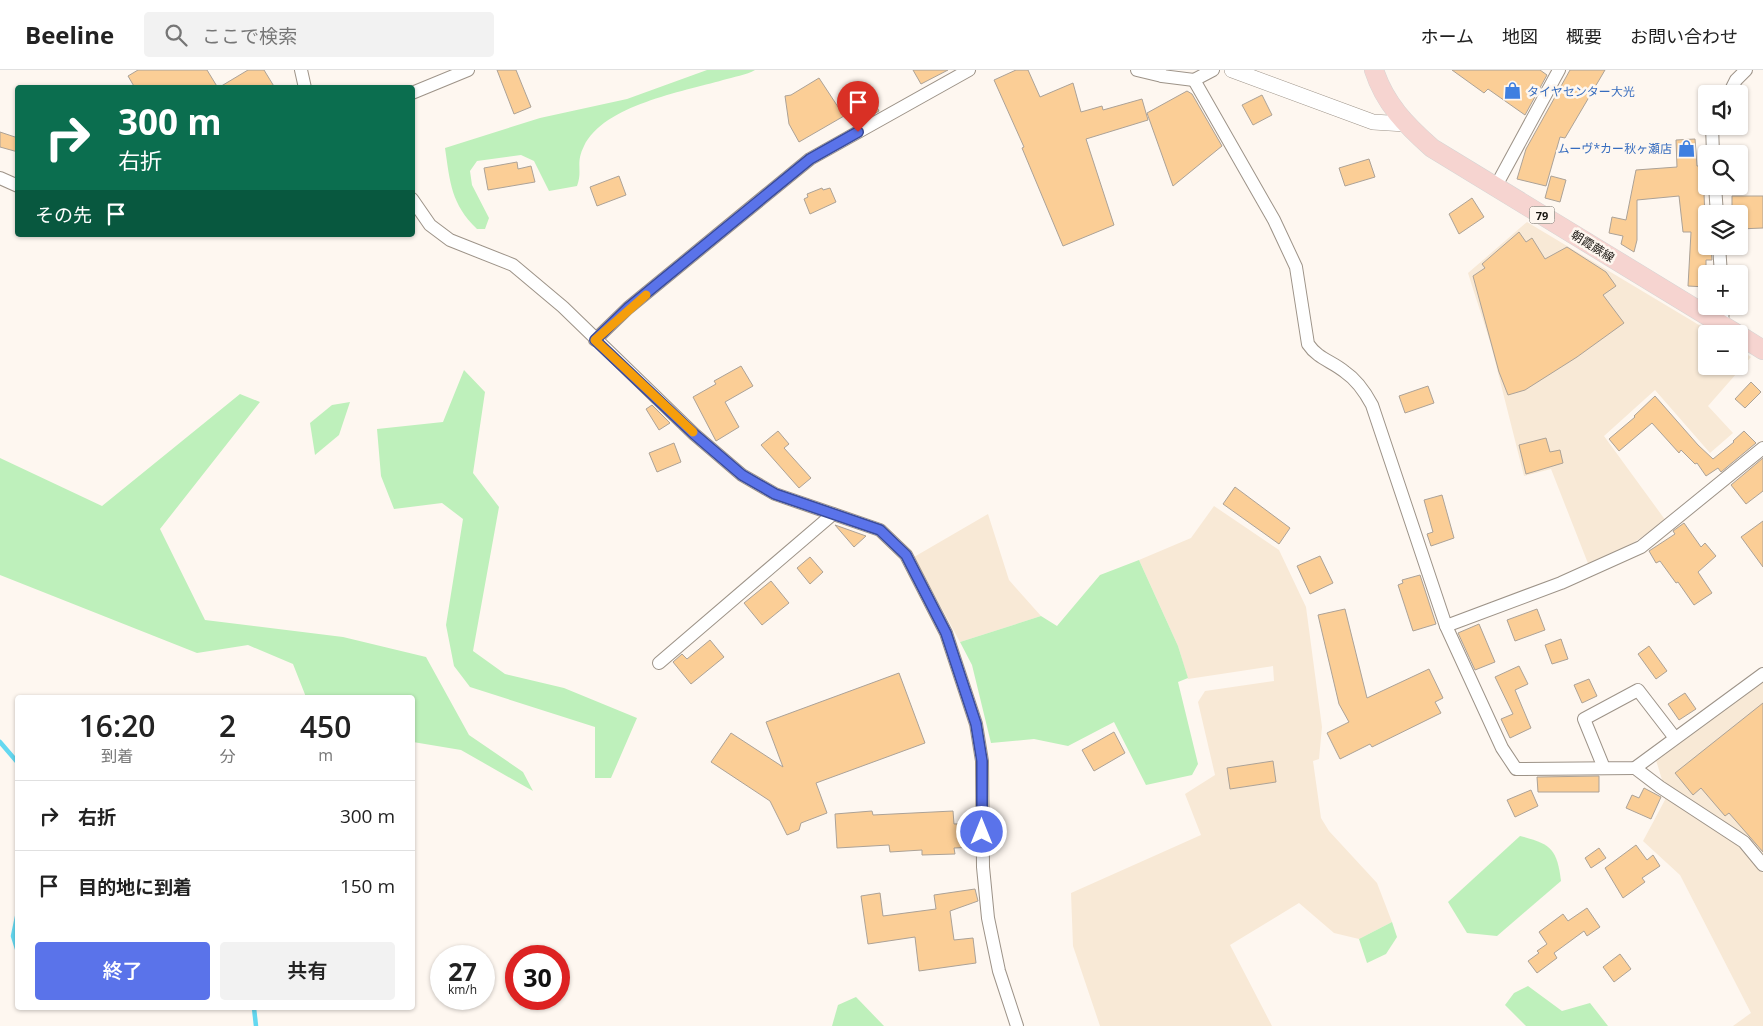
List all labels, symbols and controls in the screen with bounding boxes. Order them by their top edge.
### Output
search box [144,12,494,57]
text: Beeline [25,18,114,51]
icon: search [162,21,190,49]
text: ここで検索 [202,23,297,49]
text: ホーム [1421,24,1474,48]
text: 地図 [1502,24,1538,48]
text: 概要 [1566,24,1602,48]
text: お問い合わせ [1630,24,1738,48]
pin [837,81,879,132]
shop icon: タイヤセンター大光 [1503,81,1523,101]
place label: タイヤセンター大光 [1527,83,1635,100]
map controls [1698,85,1748,375]
button: sound [1698,85,1748,135]
icon: arrive [844,88,872,116]
text: 300 m [118,98,222,145]
icon: right [35,105,100,170]
shop icon: ムーヴ*カー秋ヶ瀬店 [1676,138,1696,158]
place label: ムーヴ*カー秋ヶ瀬店 [1557,140,1672,157]
text: 右折 [118,145,162,175]
button: search [1698,145,1748,195]
icon: arrive [102,200,130,228]
text: その先 [35,202,92,228]
button: layers [1698,205,1748,255]
road number: 79 [1530,206,1554,224]
street label: 朝霞蕨線 [1568,226,1618,266]
button: + [1698,265,1748,315]
button: − [1698,325,1748,375]
text: 16:20 [79,705,155,746]
text: 2 [219,705,236,746]
text: 450 [300,706,351,747]
text: m [318,744,333,766]
text: 到着 [101,745,133,767]
text: 分 [220,745,236,767]
icon: right [35,802,63,830]
text: 300 m [340,803,395,829]
text: 右折 [78,804,116,830]
position arrow [955,805,1007,857]
icon: arrive [35,872,63,900]
text: 150 m [340,873,395,899]
text: 目的地に到着 [78,874,192,900]
button: 終了 [35,942,210,1000]
button: 共有 [220,942,395,1000]
speed limit sign: 30 [505,945,570,1010]
text: 27 [448,954,477,988]
text: km/h [448,981,477,998]

